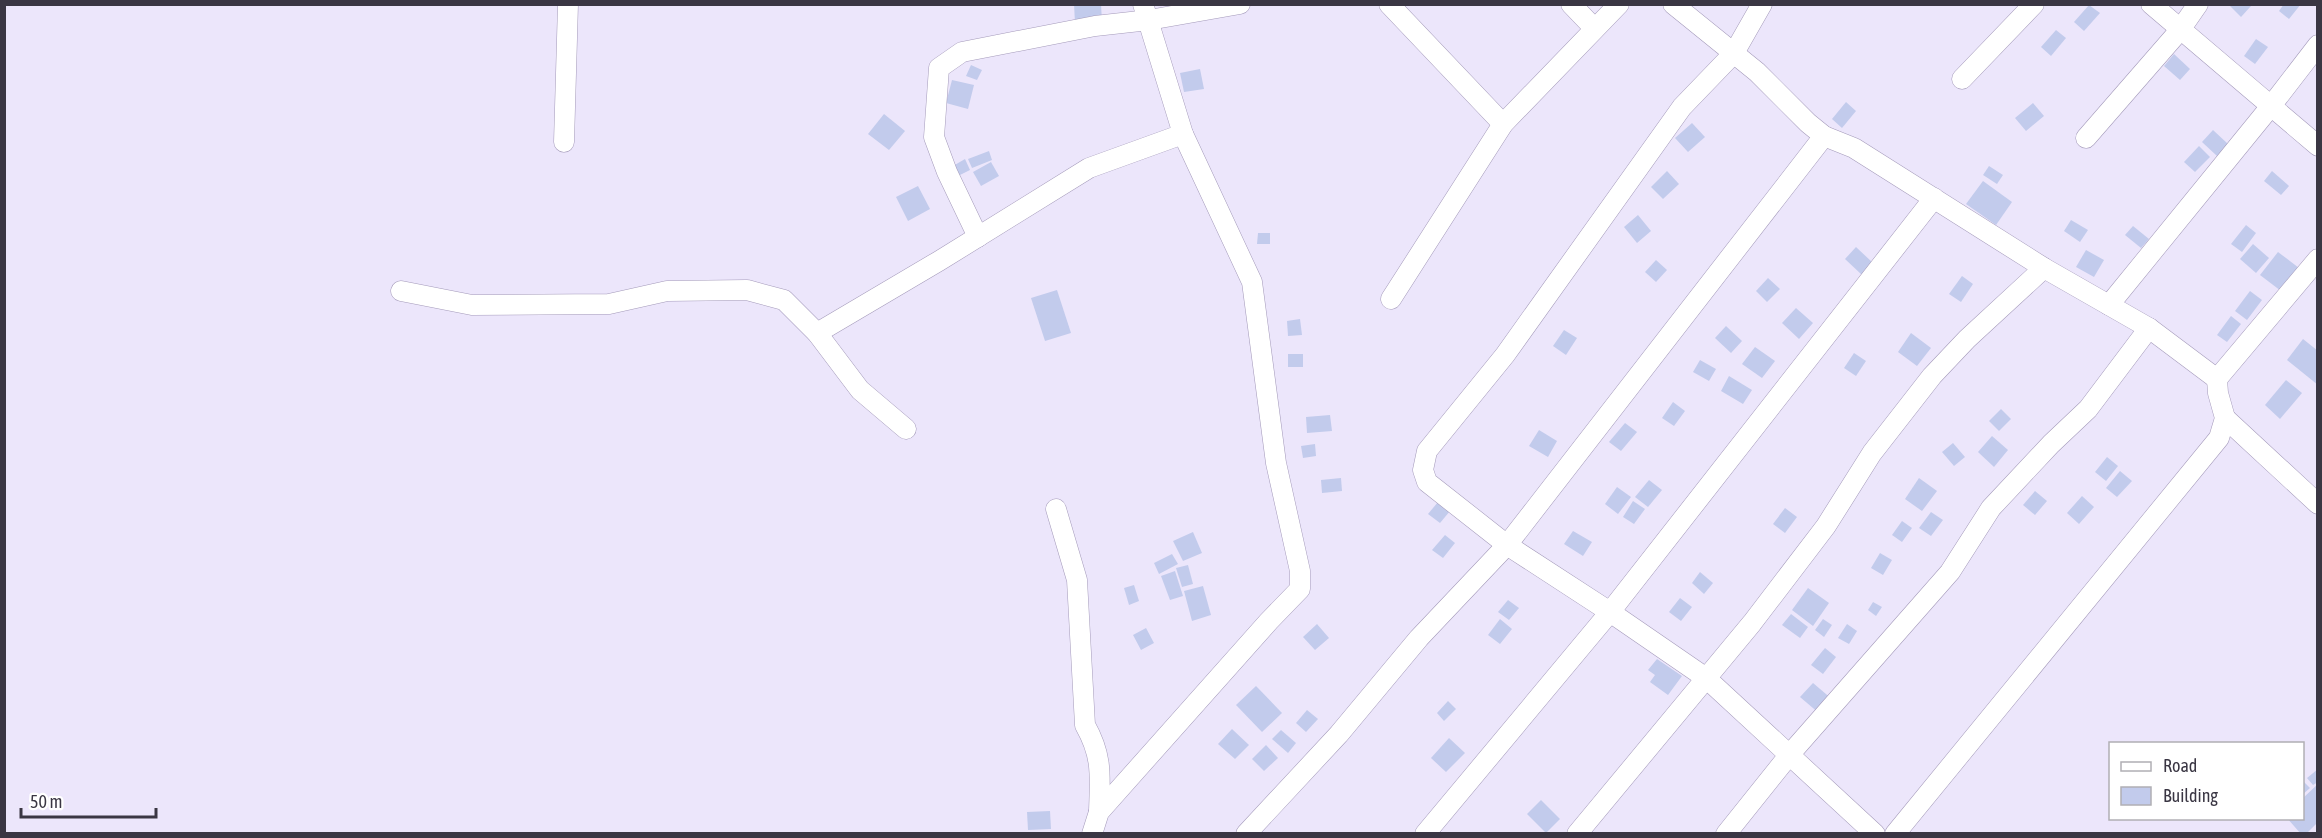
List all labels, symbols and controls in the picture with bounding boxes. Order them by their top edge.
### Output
legend [2109,742,2304,820]
text: Road [2163,755,2197,776]
scale bar [21,781,156,819]
text: Building [2163,785,2218,806]
text: 50 m [30,791,62,812]

